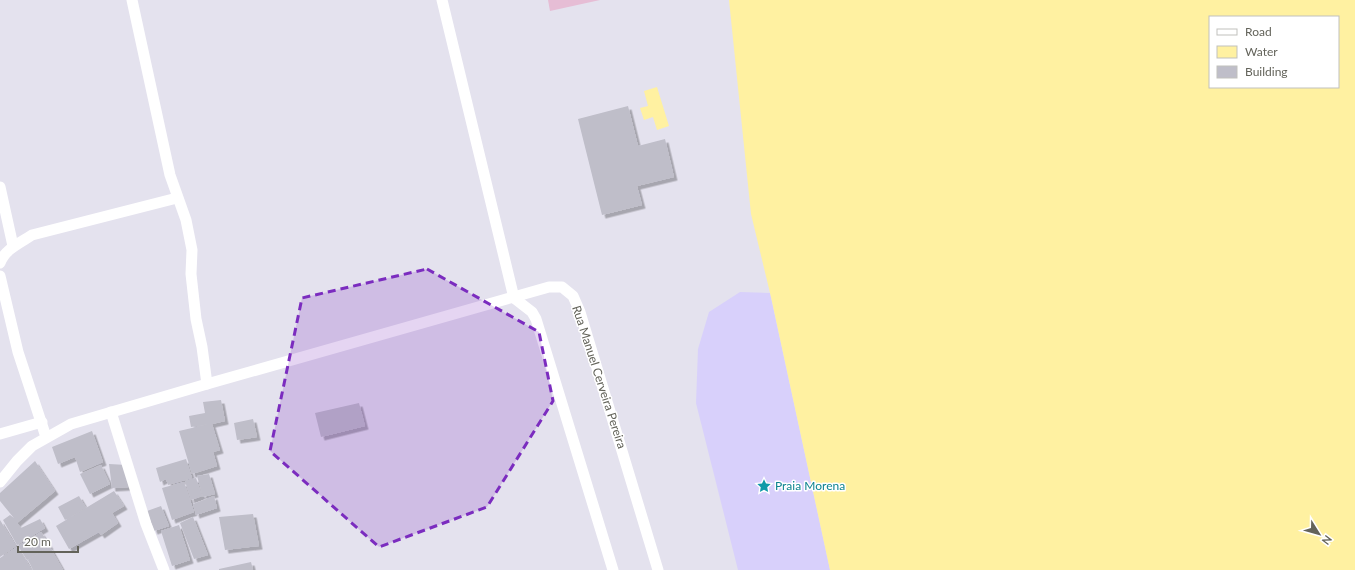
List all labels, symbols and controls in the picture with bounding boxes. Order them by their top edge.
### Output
legend [1209,16,1339,88]
text: Road [1245,24,1272,39]
text: Water [1245,44,1278,59]
text: Building [1245,64,1288,79]
street label: Rua Manuel Cerveira Pereira [569,303,630,450]
place icon: Praia Morena [756,478,772,494]
place label: Praia Morena [775,478,845,493]
north arrow [1299,514,1339,554]
scale bar [18,528,78,554]
text: N [1320,533,1335,548]
text: 20 m [24,534,51,549]

